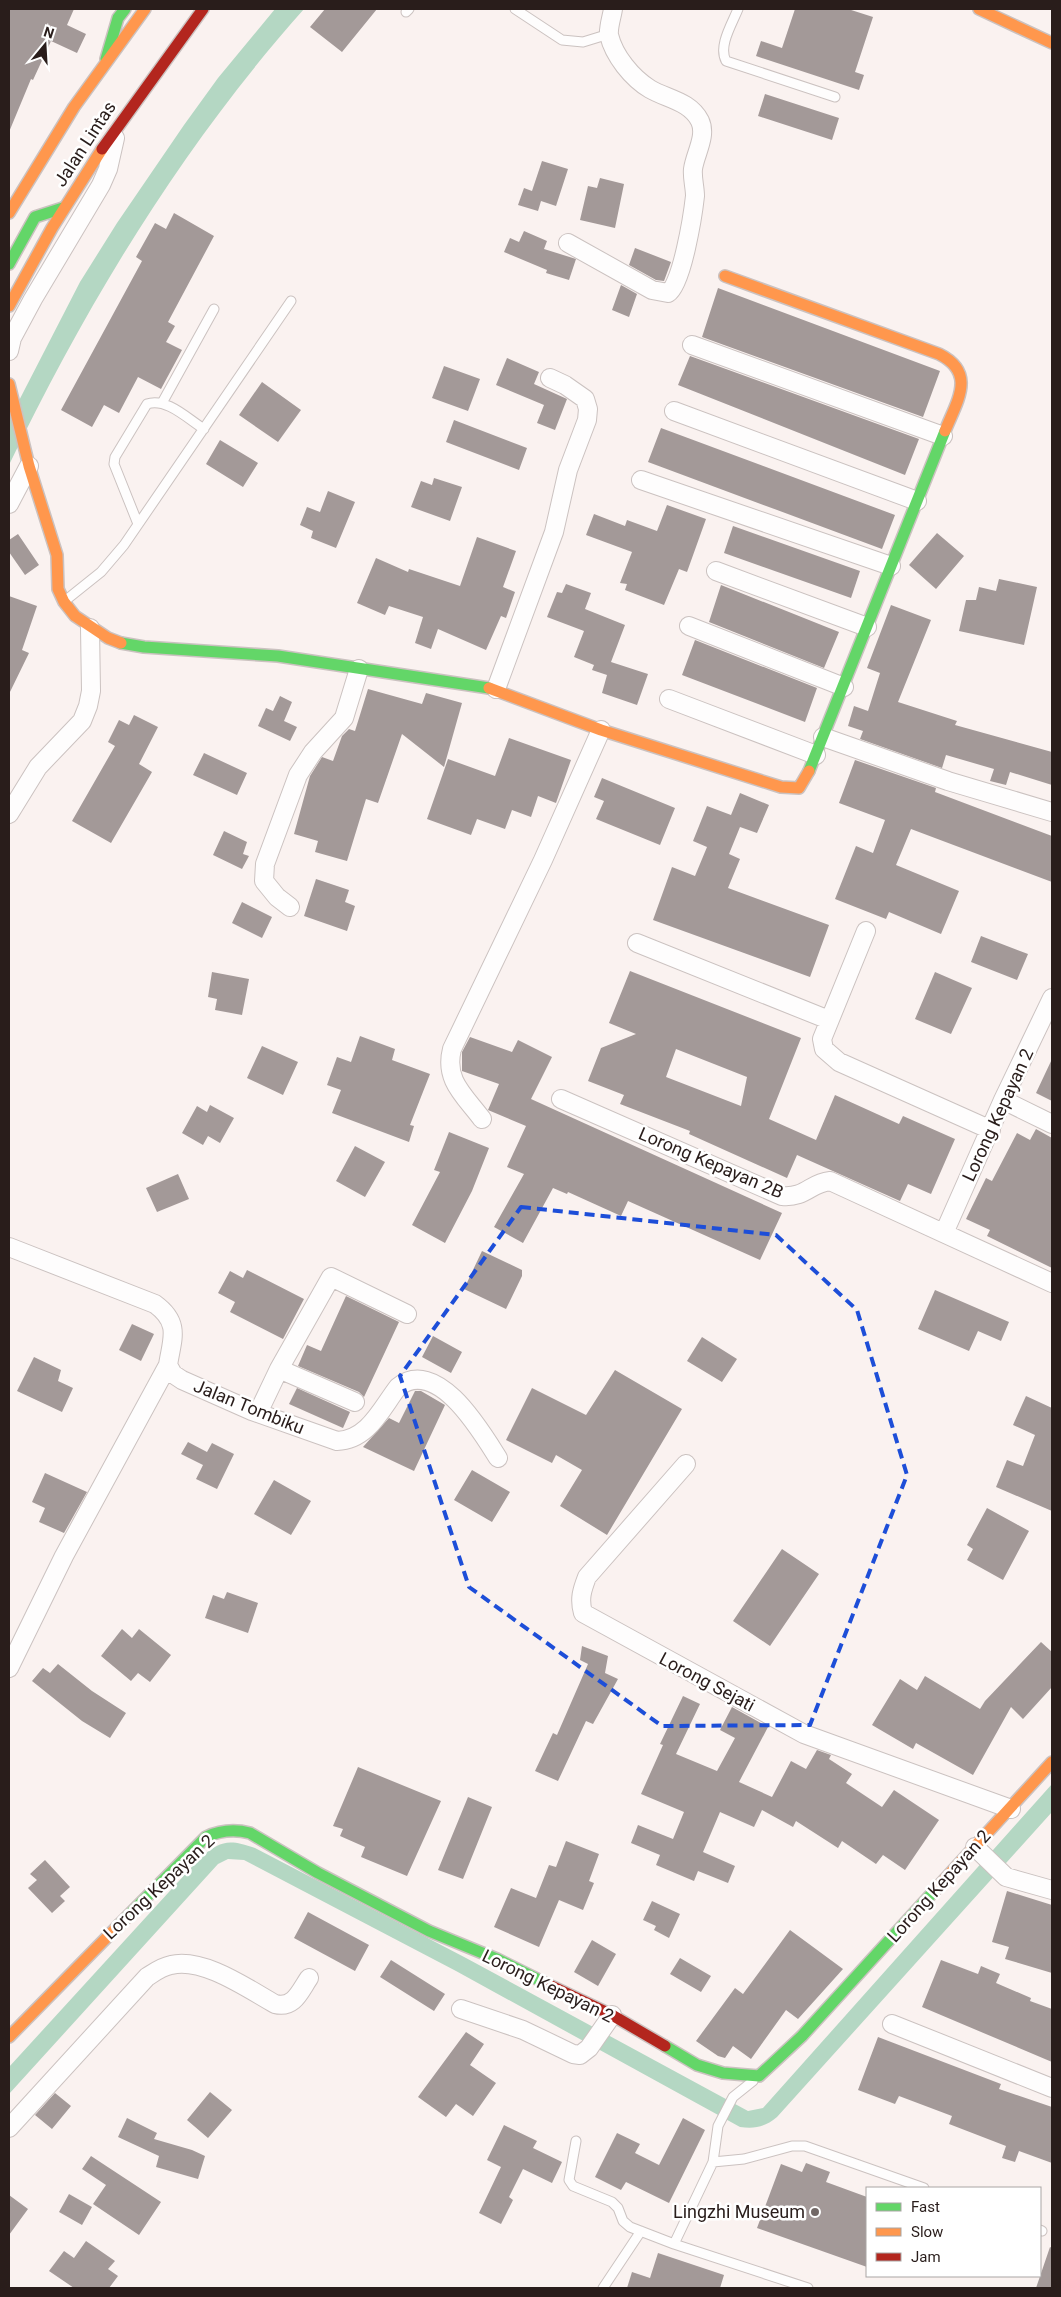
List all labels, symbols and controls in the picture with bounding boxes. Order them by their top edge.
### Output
north arrow [20,20,70,70]
text: N [42,23,56,42]
street label: Jalan Lintas [49,97,120,190]
street label: Lorong Kepayan 2 [958,1045,1037,1184]
street label: Lorong Kepayan 2B [636,1123,787,1202]
street label: Jalan Tombiku [191,1375,308,1438]
street label: Lorong Sejati [656,1648,759,1716]
street label: Lorong Kepayan 2 [883,1825,995,1946]
street label: Lorong Kepayan 2 [99,1830,218,1943]
street label: Lorong Kepayan 2 [479,1945,617,2026]
legend [866,2187,1041,2277]
text: Fast [911,2198,940,2216]
place label: Lingzhi Museum [673,2201,805,2222]
marker: Lingzhi Museum [809,2206,821,2218]
text: Slow [911,2223,943,2241]
text: Jam [911,2248,941,2266]

